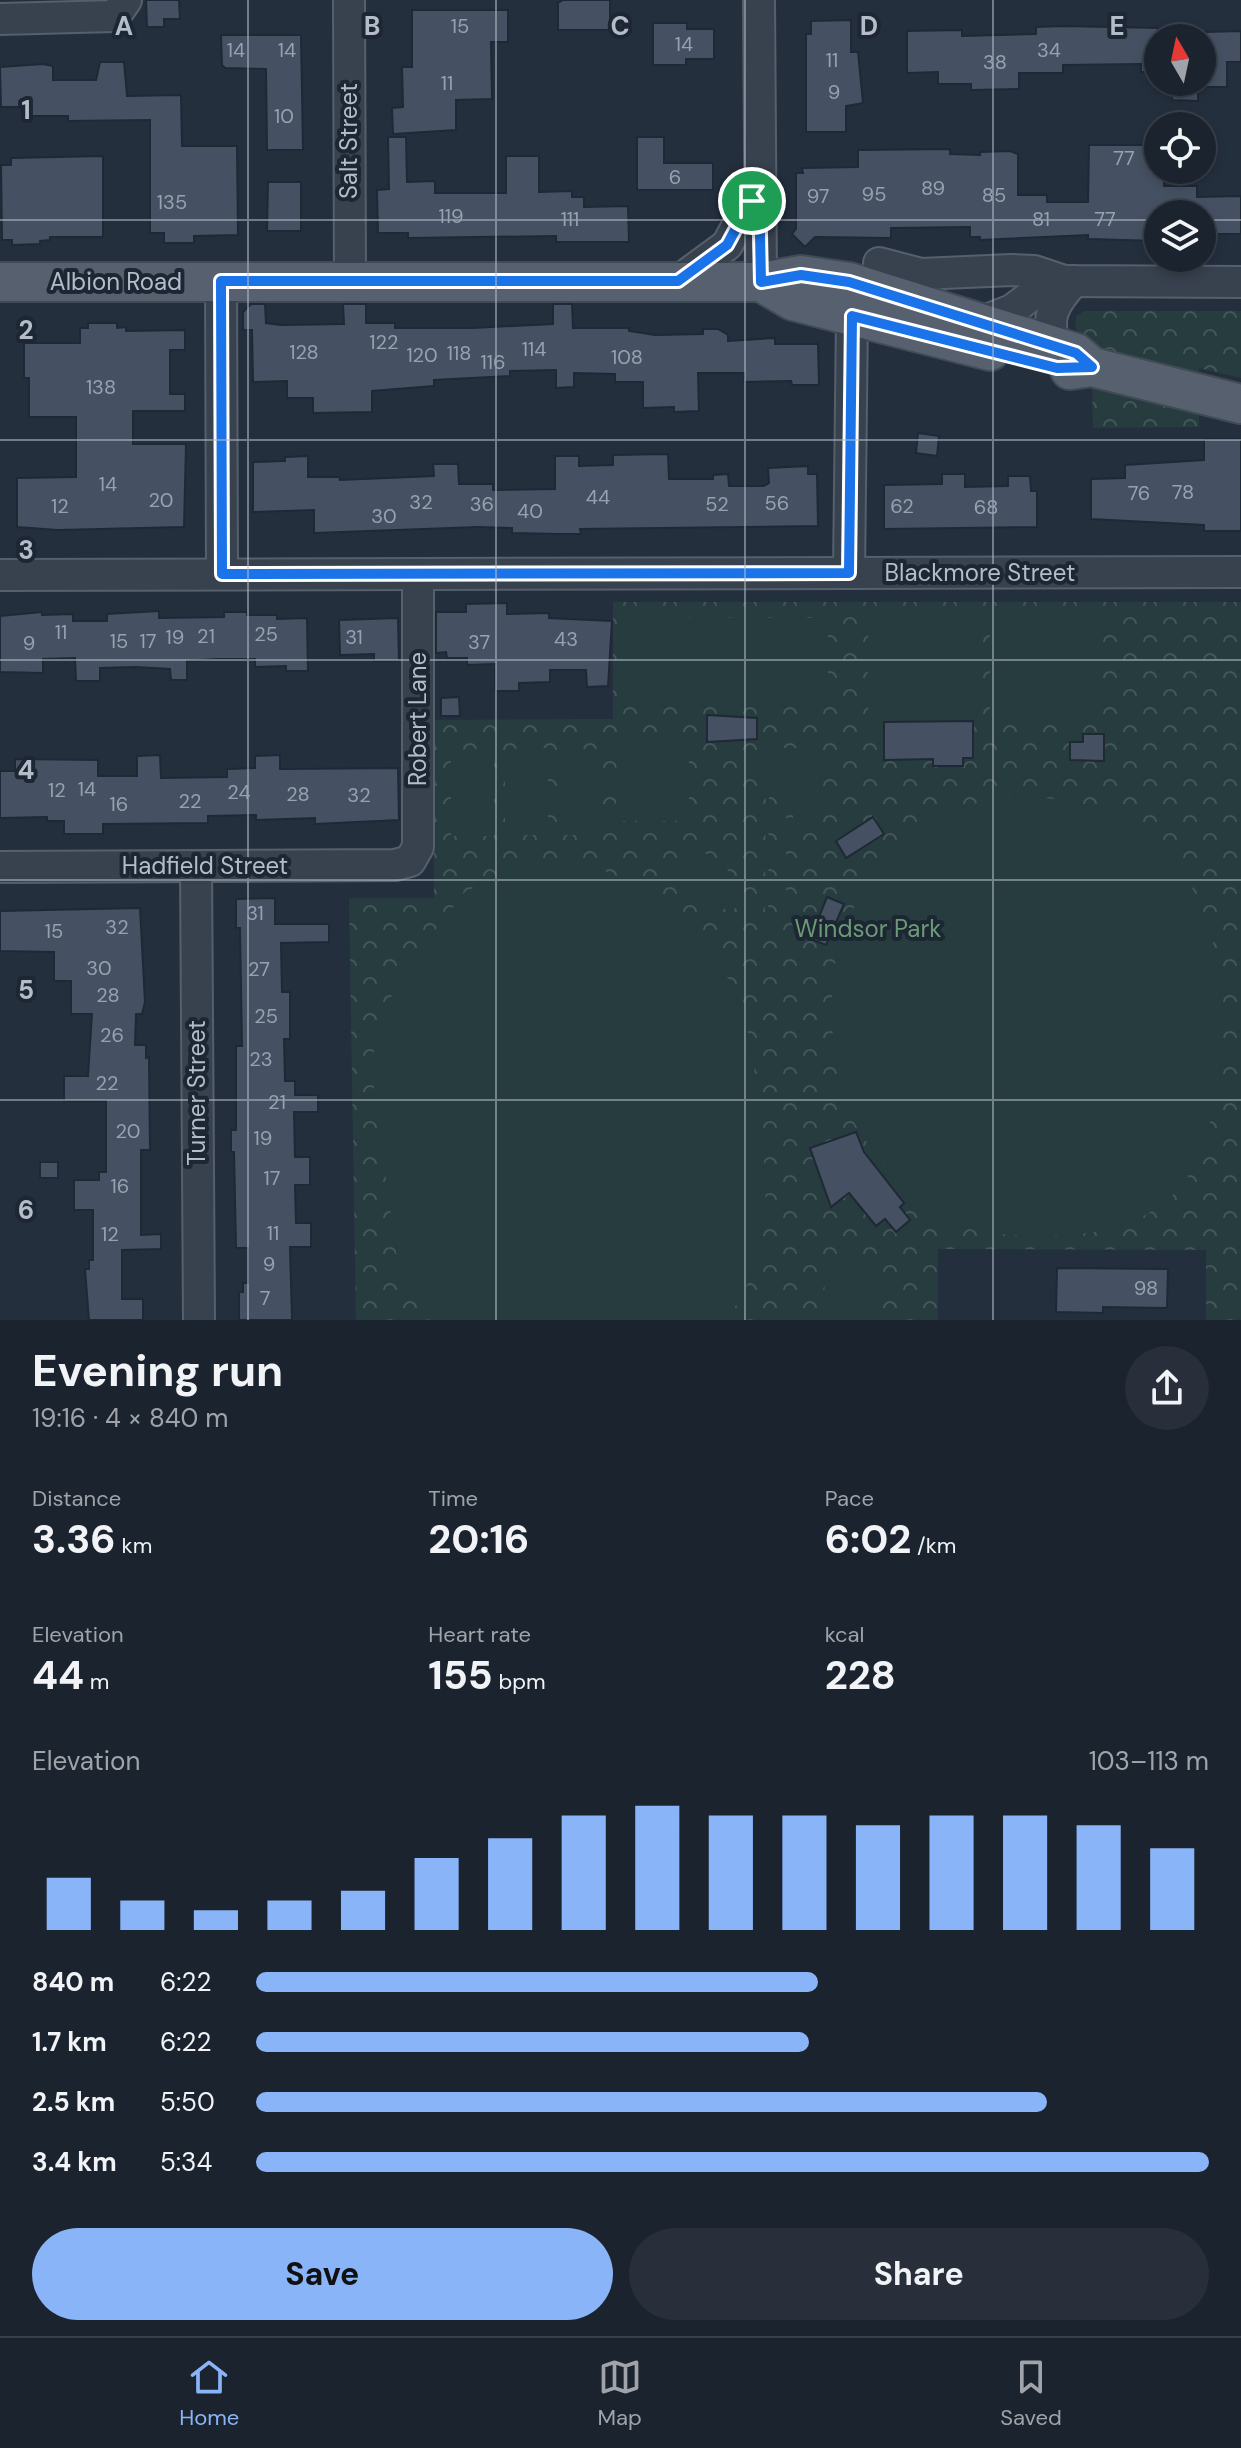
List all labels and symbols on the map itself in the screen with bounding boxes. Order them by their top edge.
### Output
text: A [115,9,133,43]
text: B [364,9,380,43]
text: C [610,9,630,43]
text: D [860,9,878,43]
text: E [1109,9,1125,43]
house number: 15 [451,13,469,39]
north arrow [1144,24,1216,96]
house number: 14 [675,31,693,57]
house number: 14 [227,37,245,63]
house number: 14 [278,37,296,63]
house number: 34 [1037,37,1061,63]
house number: 11 [826,47,838,73]
house number: 38 [983,49,1007,75]
house number: 11 [441,70,453,96]
house number: 9 [828,79,840,105]
street label: Salt Street [333,83,364,199]
text: 1 [21,93,31,127]
house number: 10 [274,103,294,129]
house number: 77 [1113,145,1135,171]
house number: 6 [669,164,681,190]
pin [718,167,786,235]
house number: 89 [921,175,945,201]
house number: 95 [862,181,886,207]
house number: 85 [982,182,1006,208]
house number: 97 [807,183,829,209]
house number: 135 [157,189,187,215]
house number: 119 [438,203,464,229]
house number: 111 [561,206,579,232]
house number: 81 [1032,206,1050,232]
house number: 77 [1094,206,1116,232]
street label: Albion Road [50,266,182,297]
text: 2 [18,313,34,347]
house number: 122 [369,329,399,355]
house number: 114 [522,336,546,362]
house number: 128 [289,339,319,365]
house number: 118 [447,340,471,366]
house number: 120 [406,342,438,368]
house number: 108 [611,344,643,370]
house number: 116 [480,349,506,375]
house number: 138 [86,374,116,400]
house number: 14 [99,471,117,497]
house number: 78 [1172,479,1194,505]
house number: 76 [1128,480,1150,506]
house number: 44 [586,484,610,510]
house number: 20 [149,487,174,513]
house number: 32 [409,489,433,515]
house number: 56 [765,490,789,516]
house number: 36 [470,491,494,517]
house number: 52 [705,491,729,517]
house number: 12 [51,493,69,519]
house number: 62 [890,493,914,519]
house number: 68 [974,494,998,520]
house number: 40 [517,498,543,524]
house number: 30 [371,503,397,529]
text: 3 [18,533,34,567]
street label: Blackmore Street [885,557,1075,588]
house number: 11 [55,619,67,645]
house number: 25 [254,621,278,647]
house number: 21 [197,623,215,649]
house number: 19 [166,624,184,650]
house number: 31 [345,624,363,650]
house number: 43 [554,626,578,652]
house number: 15 [110,628,128,654]
house number: 17 [140,628,156,654]
house number: 37 [468,629,490,655]
house number: 9 [23,630,35,656]
street label: Robert Lane [402,652,433,786]
text: 4 [18,753,34,787]
house number: 14 [78,776,96,802]
house number: 12 [48,777,66,803]
house number: 24 [227,779,251,805]
house number: 28 [286,781,310,807]
house number: 32 [347,782,371,808]
house number: 22 [178,788,202,814]
house number: 16 [110,791,128,817]
street label: Hadfield Street [122,850,288,881]
house number: 31 [246,900,264,926]
park label: Windsor Park [795,913,941,944]
house number: 32 [105,914,129,940]
house number: 15 [45,918,63,944]
house number: 30 [86,955,112,981]
house number: 27 [248,956,270,982]
text: 5 [18,973,34,1007]
house number: 28 [96,982,120,1008]
house number: 25 [254,1003,278,1029]
street label: Turner Street [181,1020,212,1166]
house number: 26 [100,1022,124,1048]
house number: 23 [249,1046,273,1072]
house number: 22 [95,1070,119,1096]
house number: 21 [268,1089,286,1115]
house number: 20 [116,1118,141,1144]
house number: 19 [254,1125,272,1151]
house number: 17 [264,1165,280,1191]
house number: 16 [111,1173,129,1199]
text: 6 [18,1193,34,1227]
house number: 11 [267,1220,279,1246]
house number: 12 [101,1221,119,1247]
house number: 9 [263,1251,275,1277]
house number: 98 [1134,1275,1158,1301]
house number: 7 [260,1285,270,1311]

